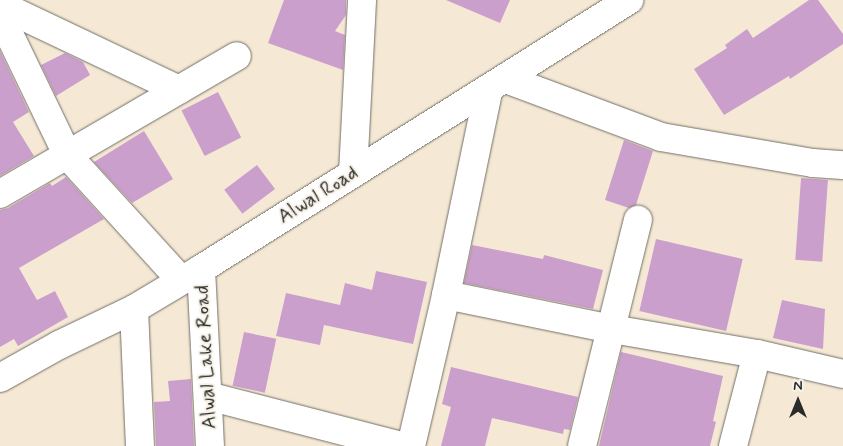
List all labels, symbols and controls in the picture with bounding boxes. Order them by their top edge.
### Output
street label: Alwal Road [273,161,363,229]
street label: Alwal Lake Road [190,287,222,427]
north arrow [773,376,823,426]
text: N [793,377,803,395]

